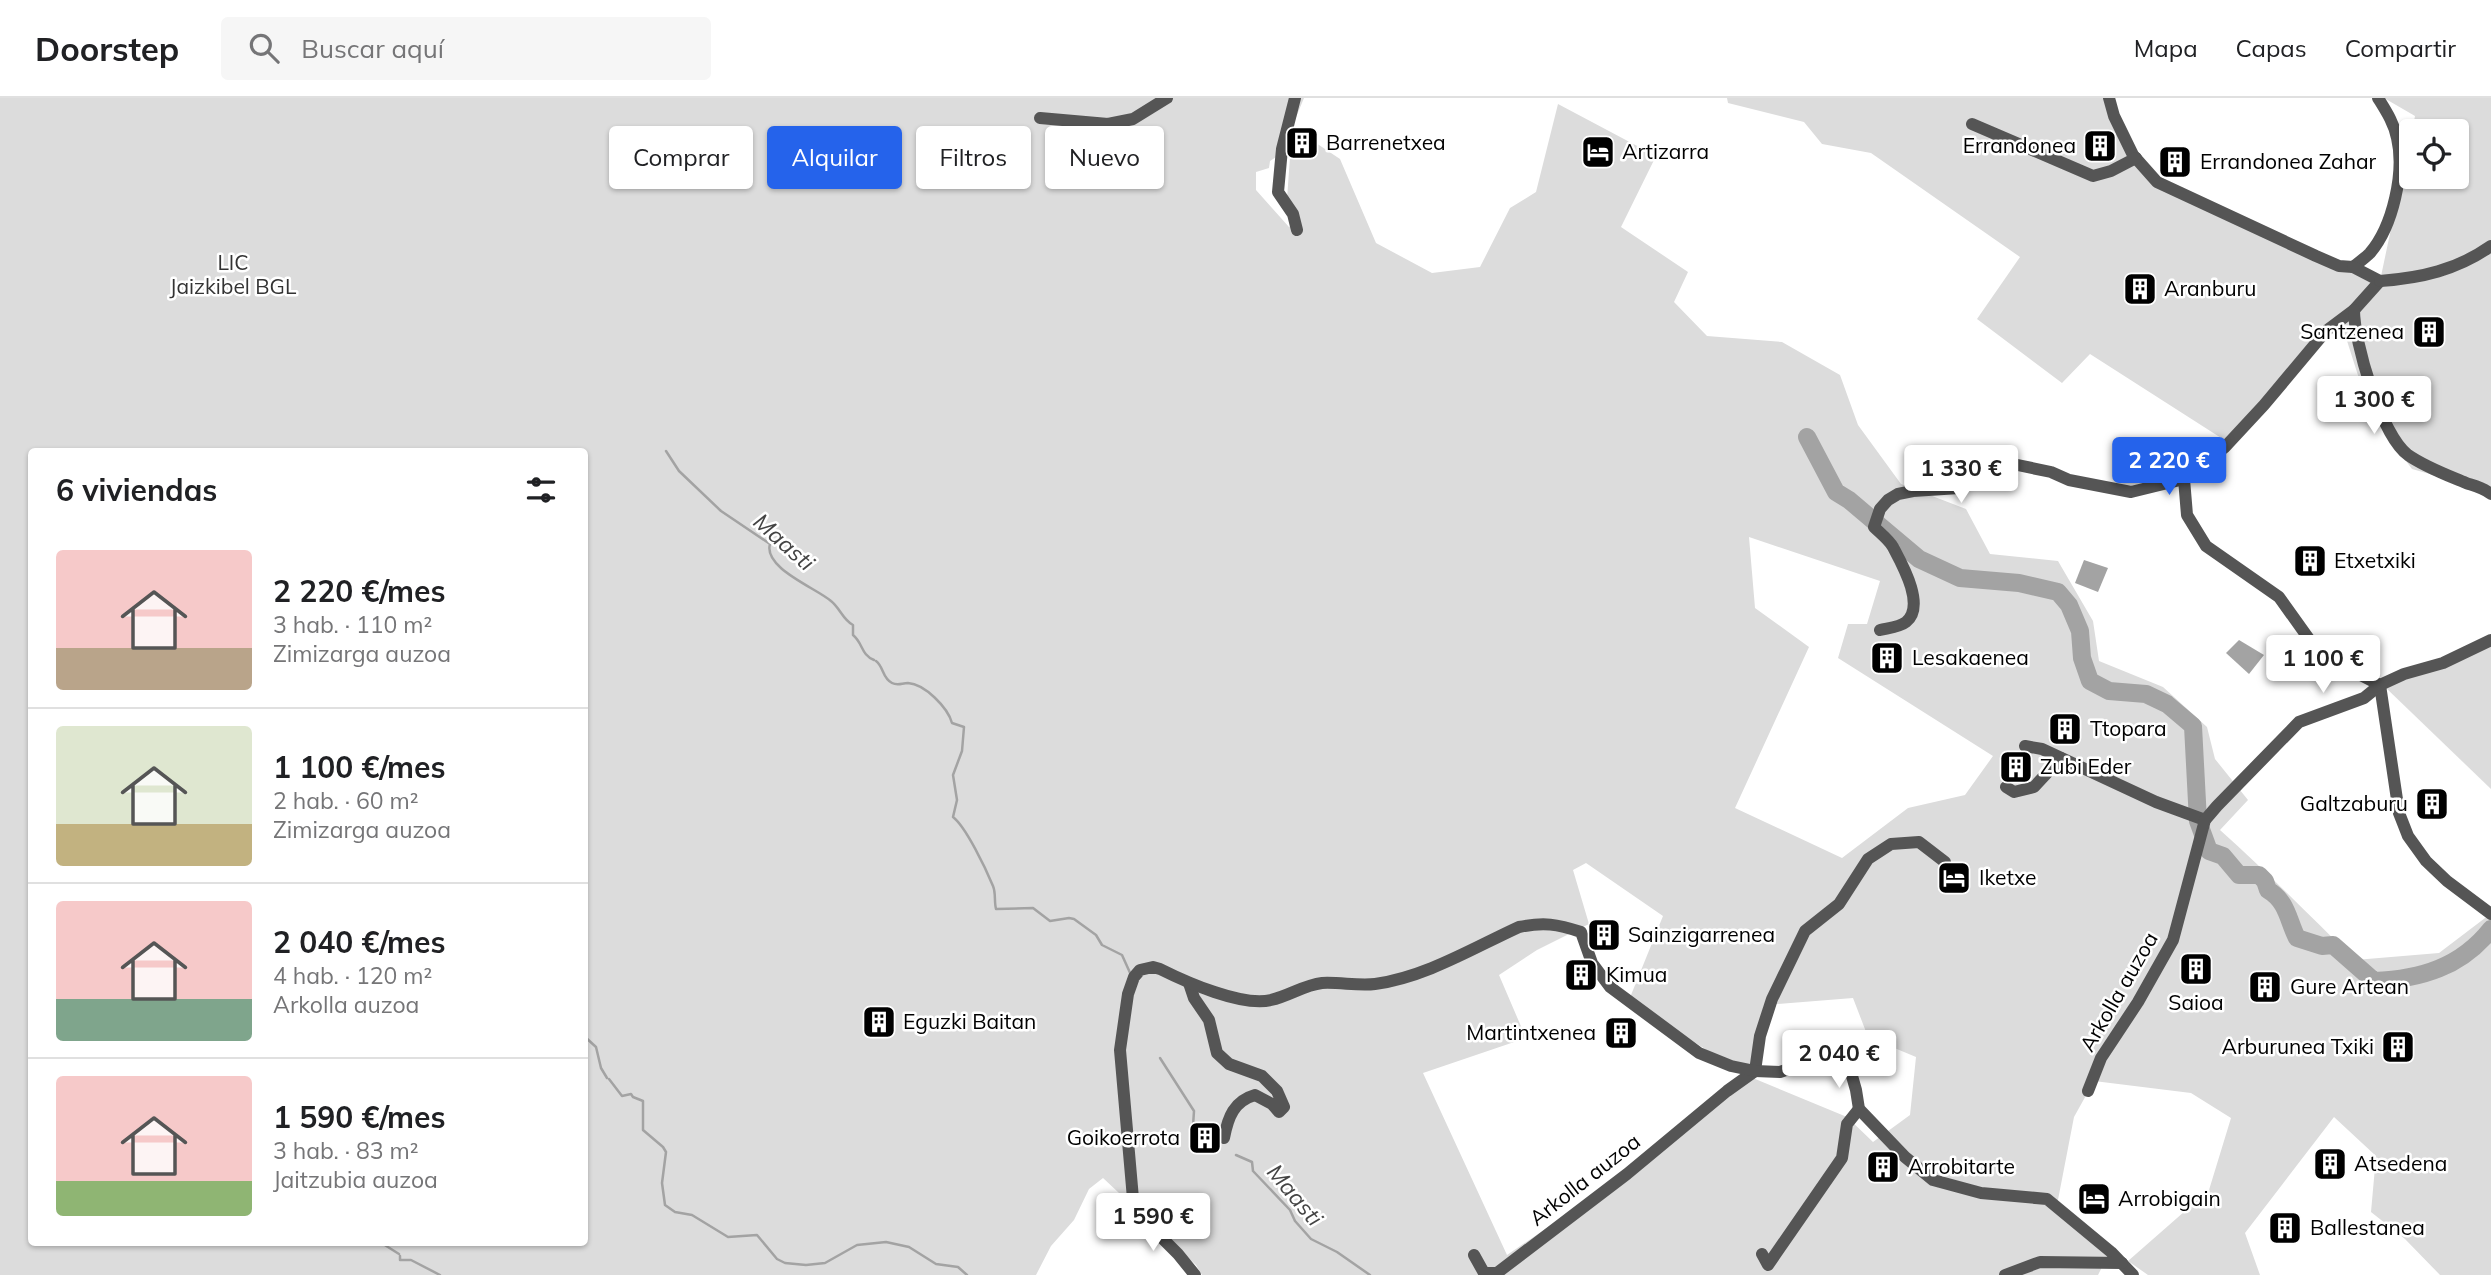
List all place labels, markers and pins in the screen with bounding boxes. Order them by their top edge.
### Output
building icon: Barrenetxea [1283,124,1321,162]
building icon: Errandonea [2081,127,2119,165]
place label: Barrenetxea [1326,129,1446,155]
place label: Errandonea [1963,132,2076,158]
hotel icon: Artizarra [1579,133,1617,171]
place label: Artizarra [1622,138,1709,164]
building icon: Errandonea Zahar [2156,143,2194,181]
place label: Errandonea Zahar [2200,148,2377,174]
building icon: Aranburu [2121,270,2159,308]
place label: Aranburu [2164,275,2256,301]
building icon: Santzenea [2410,313,2448,351]
place label: Santzenea [2300,318,2404,344]
pin: 1 300 € [2309,376,2439,436]
pin: 2 220 € [2104,438,2234,497]
pin: 1 330 € [1896,446,2026,505]
building icon: Etxetxiki [2291,542,2329,580]
place label: Etxetxiki [2334,547,2416,573]
pin: 1 100 € [2258,636,2388,695]
building icon: Lesakaenea [1868,639,1906,677]
place label: Lesakaenea [1912,644,2029,670]
building icon: Ttopara [2046,710,2084,748]
place label: Ttopara [2090,715,2167,741]
building icon: Zubi Eder [1997,748,2035,786]
place label: Zubi Eder [2040,753,2132,779]
building icon: Galtzaburu [2413,785,2451,823]
place label: Galtzaburu [2300,790,2408,816]
hotel icon: Iketxe [1935,859,1973,897]
place label: Iketxe [1979,864,2036,890]
building icon: Sainzigarrenea [1585,916,1623,954]
place label: Sainzigarrenea [1628,921,1775,947]
building icon: Saioa [2177,950,2215,988]
building icon: Kimua [1562,956,1600,994]
place label: Kimua [1606,961,1667,987]
building icon: Gure Artean [2246,968,2284,1006]
place label: Gure Artean [2290,973,2409,999]
place label: Saioa [2168,989,2224,1015]
building icon: Eguzki Baitan [860,1003,898,1041]
place label: Eguzki Baitan [903,1008,1036,1034]
building icon: Martintxenea [1602,1014,1640,1052]
place label: Martintxenea [1466,1019,1596,1045]
building icon: Arburunea Txiki [2379,1028,2417,1066]
pin: 2 040 € [1774,1030,1904,1090]
place label: Arburunea Txiki [2222,1033,2374,1059]
building icon: Goikoerrota [1186,1119,1224,1157]
place label: Goikoerrota [1067,1124,1180,1150]
building icon: Atsedena [2311,1145,2349,1183]
building icon: Arrobitarte [1864,1148,1902,1186]
place label: Atsedena [2354,1150,2447,1176]
place label: Arrobitarte [1908,1153,2015,1179]
hotel icon: Arrobigain [2075,1180,2113,1218]
place label: Arrobigain [2118,1185,2221,1211]
pin: 1 590 € [1088,1194,1218,1253]
building icon: Ballestanea [2266,1209,2304,1247]
place label: Ballestanea [2310,1214,2425,1240]

